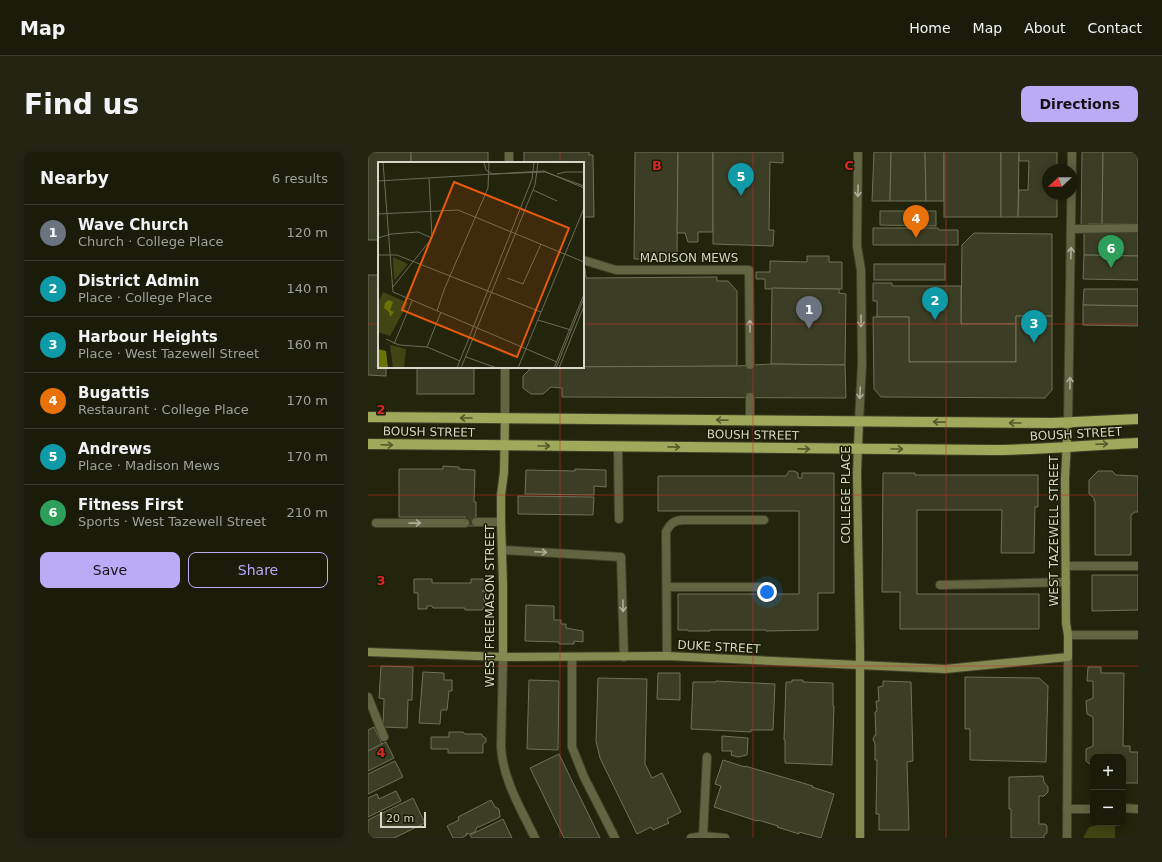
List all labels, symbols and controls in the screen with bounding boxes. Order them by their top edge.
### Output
text: Map [20,17,65,39]
text: Home [909,20,951,36]
text: Map [973,20,1002,36]
text: About [1024,20,1066,36]
text: Contact [1088,20,1142,36]
button: Directions [1021,86,1138,122]
text: Find us [24,88,139,121]
text: B [652,158,662,173]
text: C [844,158,854,173]
inset map [378,162,584,368]
pin: 5 [728,163,754,196]
north arrow [1042,164,1078,200]
text: Nearby [40,168,109,188]
text: 6 results [272,171,328,186]
one-way arrow [854,184,862,197]
pin: 4 [903,205,929,238]
text: Wave Church [78,216,189,234]
text: 1 [48,225,58,240]
text: 120 m [286,225,328,240]
text: Church · College Place [78,234,224,249]
pin: 6 [1098,235,1124,268]
one-way arrow [1067,247,1075,260]
street label: MADISON MEWS [640,251,738,265]
text: District Admin [78,272,199,290]
text: 2 [48,281,58,296]
text: 140 m [286,281,328,296]
pin: 2 [922,287,948,320]
text: Place · College Place [78,290,212,305]
pin: 1 [796,296,822,329]
pin: 3 [1021,310,1047,343]
one-way arrow [857,314,865,327]
one-way arrow [746,320,754,333]
text: Harbour Heights [78,328,218,346]
text: 3 [48,337,58,352]
text: 160 m [286,337,328,352]
text: Place · West Tazewell Street [78,346,259,361]
one-way arrow [1066,377,1074,390]
text: Bugattis [78,384,149,402]
one-way arrow [857,386,864,399]
text: 4 [48,393,58,408]
text: 170 m [286,393,328,408]
text: Restaurant · College Place [78,402,249,417]
text: 2 [376,402,386,417]
one-way arrow [460,414,473,422]
one-way arrow [716,416,729,424]
one-way arrow [933,418,946,426]
one-way arrow [1009,419,1022,427]
street label: BOUSH STREET [383,424,476,440]
street label: BOUSH STREET [1029,425,1123,443]
street label: BOUSH STREET [707,427,800,443]
text: Andrews [78,440,151,458]
one-way arrow [380,441,393,448]
one-way arrow [1095,441,1108,448]
one-way arrow [537,442,550,450]
one-way arrow [667,443,680,451]
one-way arrow [797,445,810,453]
one-way arrow [890,445,903,453]
street label: COLLEGE PLACE [839,446,853,544]
text: 5 [48,449,58,464]
text: 170 m [286,449,328,464]
street label: WEST TAZEWELL STREET [1047,455,1061,607]
text: Place · Madison Mews [78,458,220,473]
text: Fitness First [78,496,183,514]
text: 6 [48,505,58,520]
text: 210 m [286,505,328,520]
text: Sports · West Tazewell Street [78,514,266,529]
one-way arrow [408,519,421,527]
street label: WEST FREEMASON STREET [483,524,497,687]
one-way arrow [534,548,547,555]
button: Save [40,552,180,588]
button: Share [188,552,328,588]
text: 3 [376,573,386,588]
your location [757,582,777,602]
one-way arrow [619,599,626,612]
street label: DUKE STREET [677,638,762,656]
text: 4 [376,745,386,760]
map controls [1090,754,1126,826]
button: + [1090,754,1126,790]
button: − [1090,790,1126,826]
scale bar [380,810,426,829]
text: 20 m [386,812,414,825]

